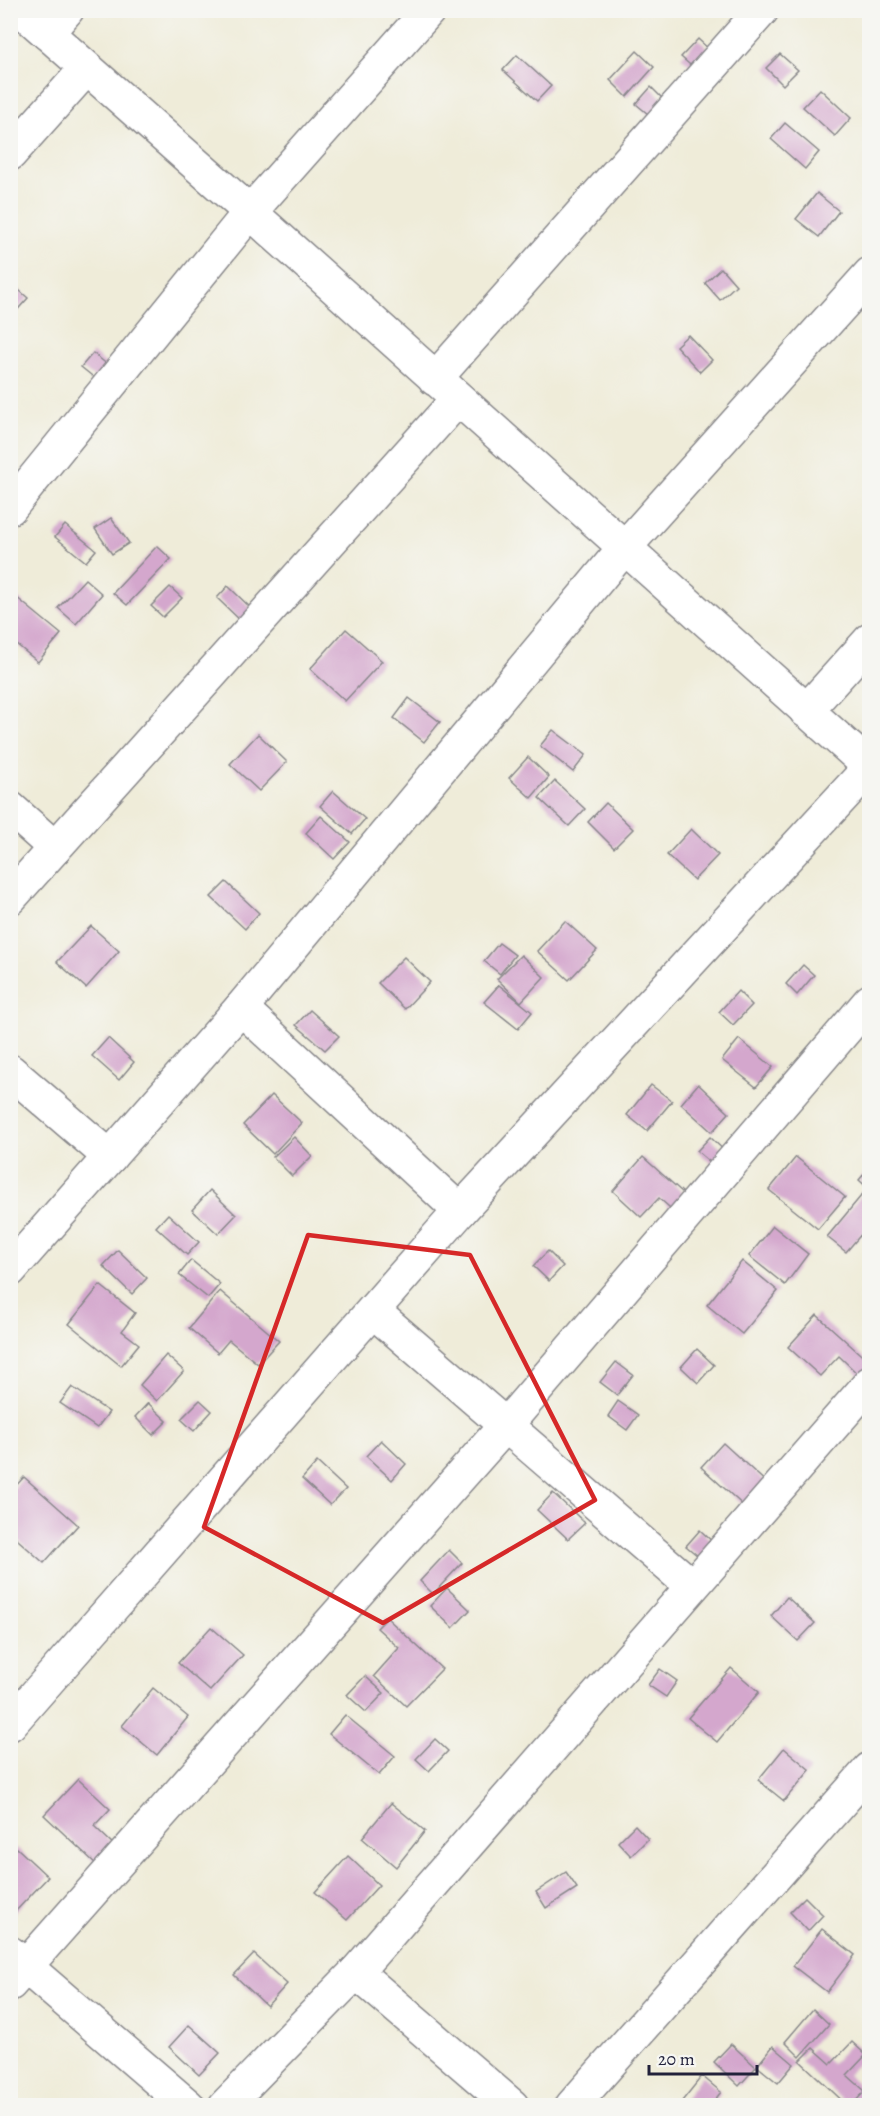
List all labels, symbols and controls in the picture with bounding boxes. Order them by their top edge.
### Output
scale bar [649,2038,757,2076]
text: 20 m [658,2047,695,2071]

